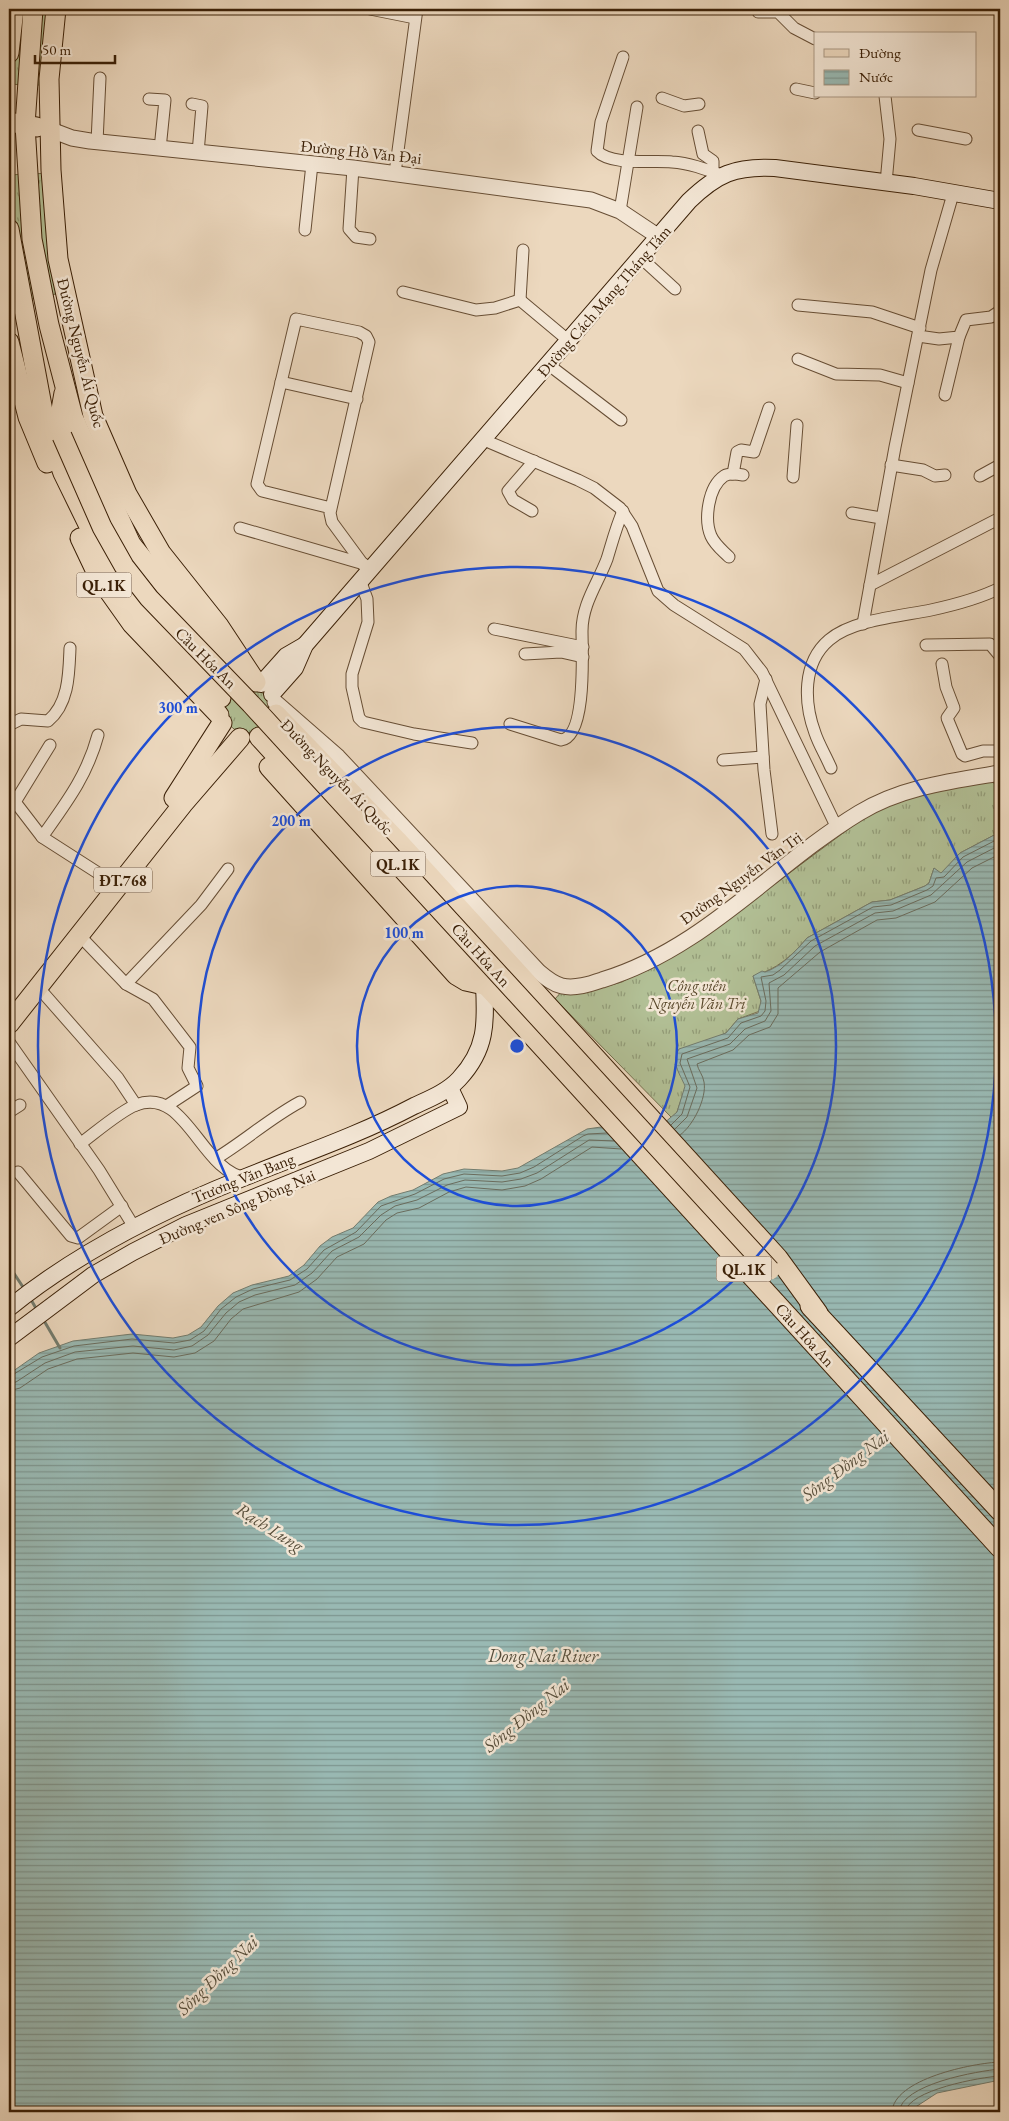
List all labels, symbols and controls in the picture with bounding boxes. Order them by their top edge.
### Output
scale bar [35,32,115,64]
legend [814,32,976,98]
text: 50 m [42,40,71,59]
text: Đường [859,43,901,62]
text: Nước [859,67,893,86]
street label: Đường Hồ Văn Đại [300,135,423,169]
street label: Đường Cách Mạng Tháng Tám [532,220,676,381]
street label: Đường Nguyễn Ái Quốc [52,276,110,430]
road number: QL.1K [76,572,132,598]
street label: Cầu Hóa An [171,623,242,694]
text: 300 m [158,698,198,717]
street label: Đường Nguyễn Ái Quốc [276,714,398,840]
text: 200 m [271,811,311,830]
street label: Đường Nguyễn Văn Trị [676,827,806,929]
road number: QL.1K [370,852,426,876]
road number: ĐT.768 [94,868,152,892]
street label: Cầu Hóa An [447,919,516,992]
text: 100 m [384,923,424,942]
park label: Công viên Nguyễn Văn Trị [647,975,747,1014]
centre of rings [508,1037,526,1055]
street label: Trương Văn Bang [189,1148,298,1208]
street label: Đường ven Sông Đồng Nai [156,1165,318,1249]
road number: QL.1K [716,1256,772,1282]
street label: Cầu Hóa An [771,1299,840,1372]
water label: Sông Đồng Nai [796,1424,895,1507]
water label: Rạch Lung [231,1497,308,1558]
water label: Dong Nai River [487,1644,599,1668]
water label: Sông Đồng Nai [477,1673,575,1758]
water label: Sông Đồng Nai [171,1930,264,2021]

